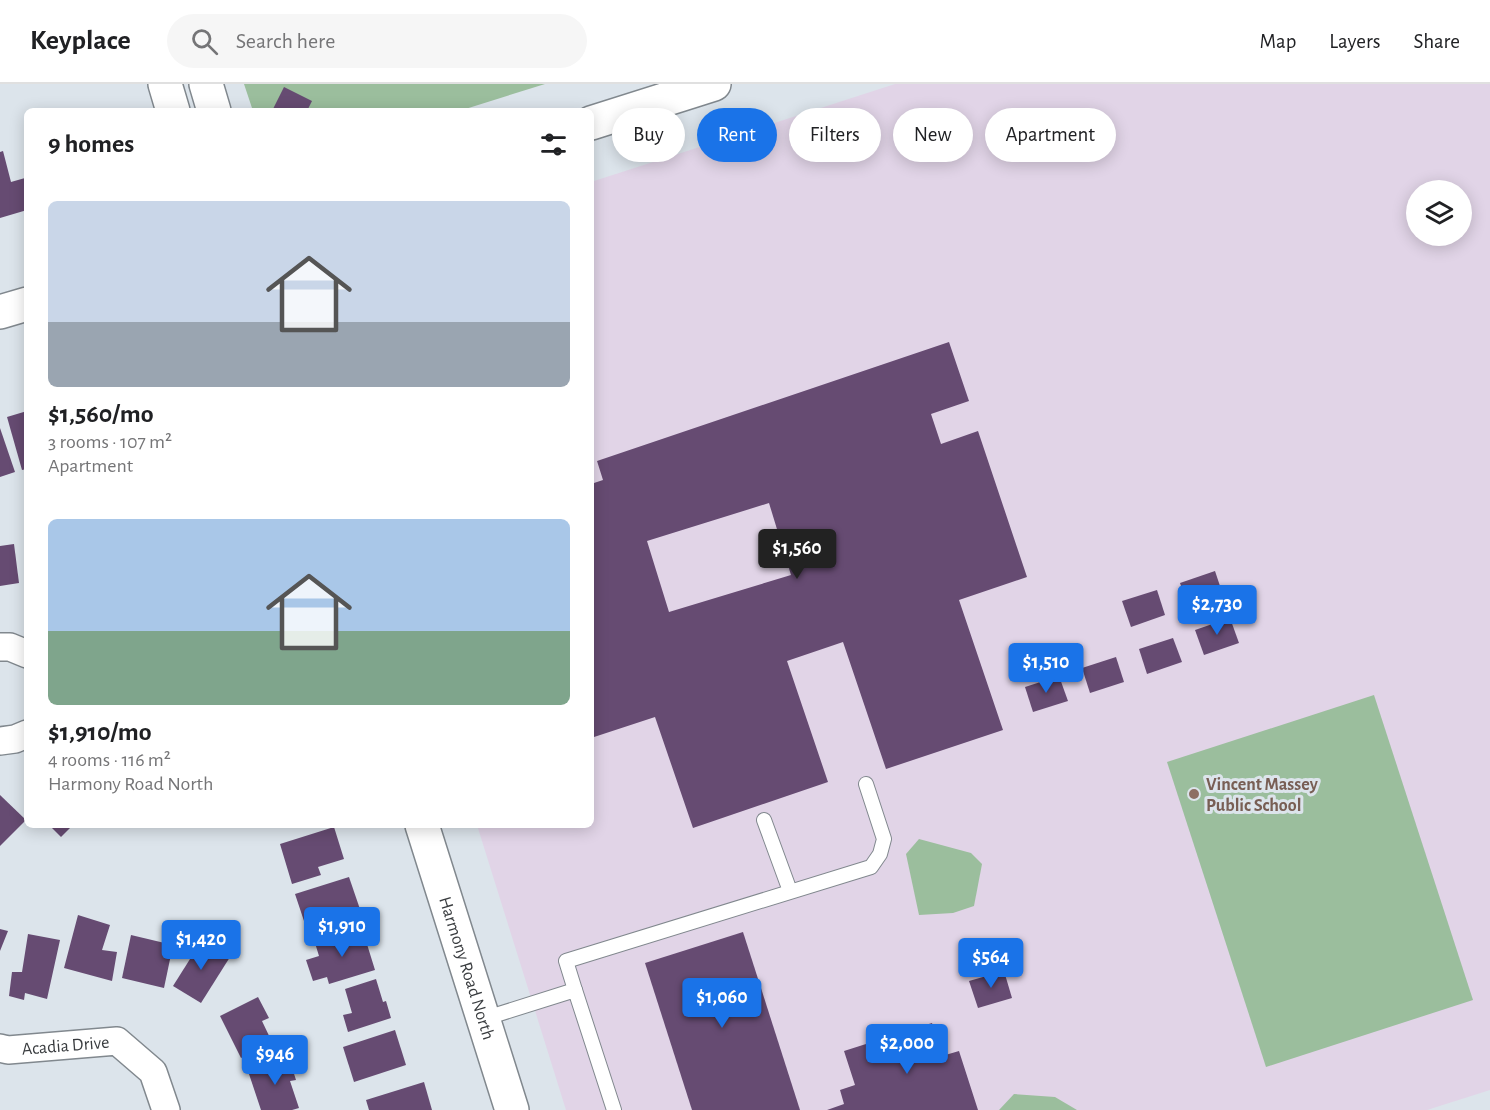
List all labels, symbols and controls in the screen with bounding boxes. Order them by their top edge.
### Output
search box [167,14,587,68]
icon: search [188,25,221,58]
text: Keyplace [30,27,131,55]
text: Search here [236,30,335,52]
text: Map [1260,31,1296,52]
text: Layers [1329,31,1380,52]
text: Share [1413,31,1460,52]
chip: Buy [612,108,685,162]
chip: Rent [697,108,777,162]
chip: Filters [789,108,881,162]
chip: New [893,108,973,162]
chip: Apartment [985,108,1116,162]
icon: filters [537,128,570,161]
text: 9 homes [48,131,134,157]
map controls [1406,180,1472,246]
button: layers [1406,180,1472,246]
icon: home [255,240,363,348]
text: $1,560/mo [48,401,154,427]
text: 3 rooms · 107 m² [48,432,172,452]
text: Apartment [48,456,133,476]
pin: $1,560 [748,529,846,580]
text: $1,560 [772,538,822,558]
icon: home [255,558,363,666]
pin: $2,730 [1168,585,1266,636]
text: $2,730 [1192,594,1242,614]
pin: $1,510 [997,643,1095,694]
text: $1,510 [1022,652,1070,672]
text: $1,910/mo [48,719,152,745]
text: 4 rooms · 116 m² [48,750,171,770]
text: Harmony Road North [48,774,213,794]
place label: Vincent Massey Public School [1206,776,1319,815]
marker: Vincent Massey Public School [1187,787,1201,801]
street label: Harmony Road North [435,895,497,1042]
pin: $1,910 [293,907,391,958]
text: $1,910 [318,916,366,936]
pin: $1,420 [152,920,250,971]
text: $1,420 [176,929,226,949]
pin: $564 [955,938,1027,989]
text: $564 [972,947,1010,967]
pin: $1,060 [673,978,771,1029]
text: $1,060 [696,987,748,1007]
pin: $2,000 [858,1024,956,1075]
text: $2,000 [880,1033,934,1053]
street label: Acadia Drive [21,1034,110,1059]
pin: $946 [239,1035,311,1086]
text: $946 [256,1044,294,1064]

